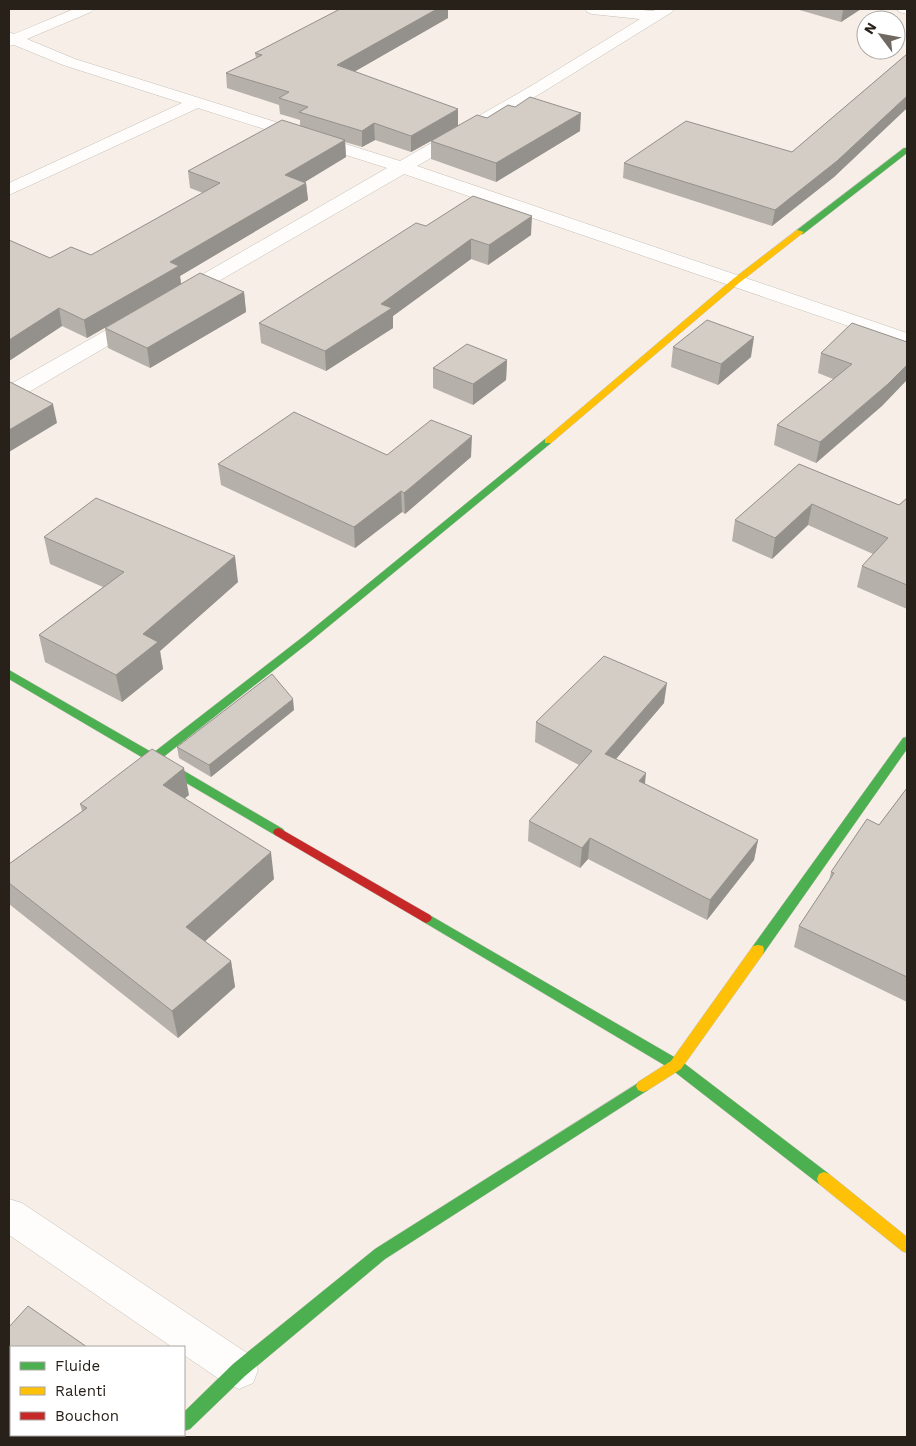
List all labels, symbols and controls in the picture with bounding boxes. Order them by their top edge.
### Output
north arrow [856,10,906,60]
text: N [860,19,880,37]
legend [10,1346,185,1436]
text: Fluide [55,1357,100,1375]
text: Ralenti [55,1382,106,1400]
text: Bouchon [55,1407,119,1425]

